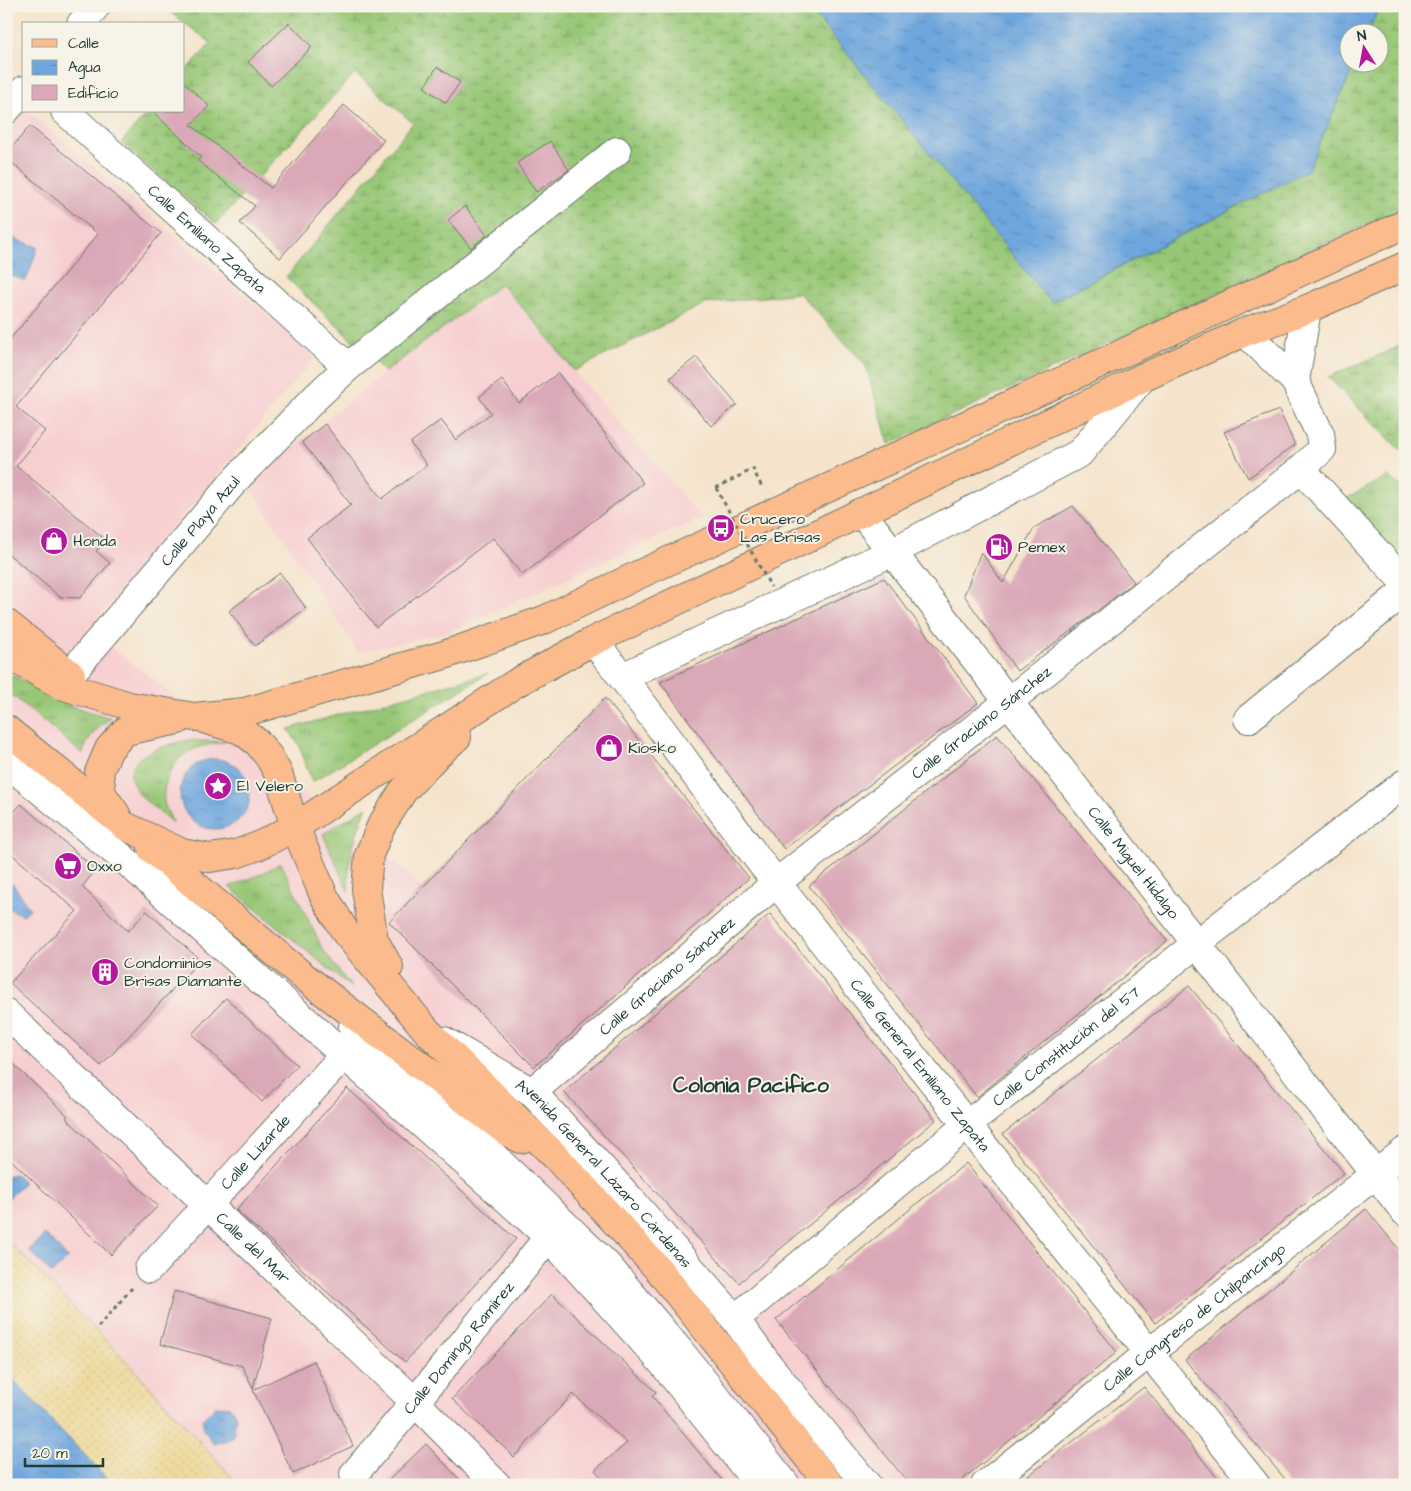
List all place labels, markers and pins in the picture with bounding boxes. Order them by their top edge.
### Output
place label: Crucero Las Brisas [740,508,820,548]
bus stop icon: Crucero Las Brisas [706,513,736,543]
shop icon: Honda [39,526,69,556]
place label: Honda [73,530,116,552]
fuel station icon: Pemex [984,532,1014,562]
place label: Pemex [1018,536,1066,558]
shop icon: Kiosko [594,733,624,763]
place label: Kiosko [628,737,676,759]
place icon: El Velero [203,771,233,801]
place label: El Velero [237,775,303,797]
supermarket icon: Oxxo [53,851,83,881]
place label: Oxxo [87,855,122,877]
place label: Condominios Brisas Diamante [124,952,242,992]
building icon: Condominios Brisas Diamante [90,957,120,987]

